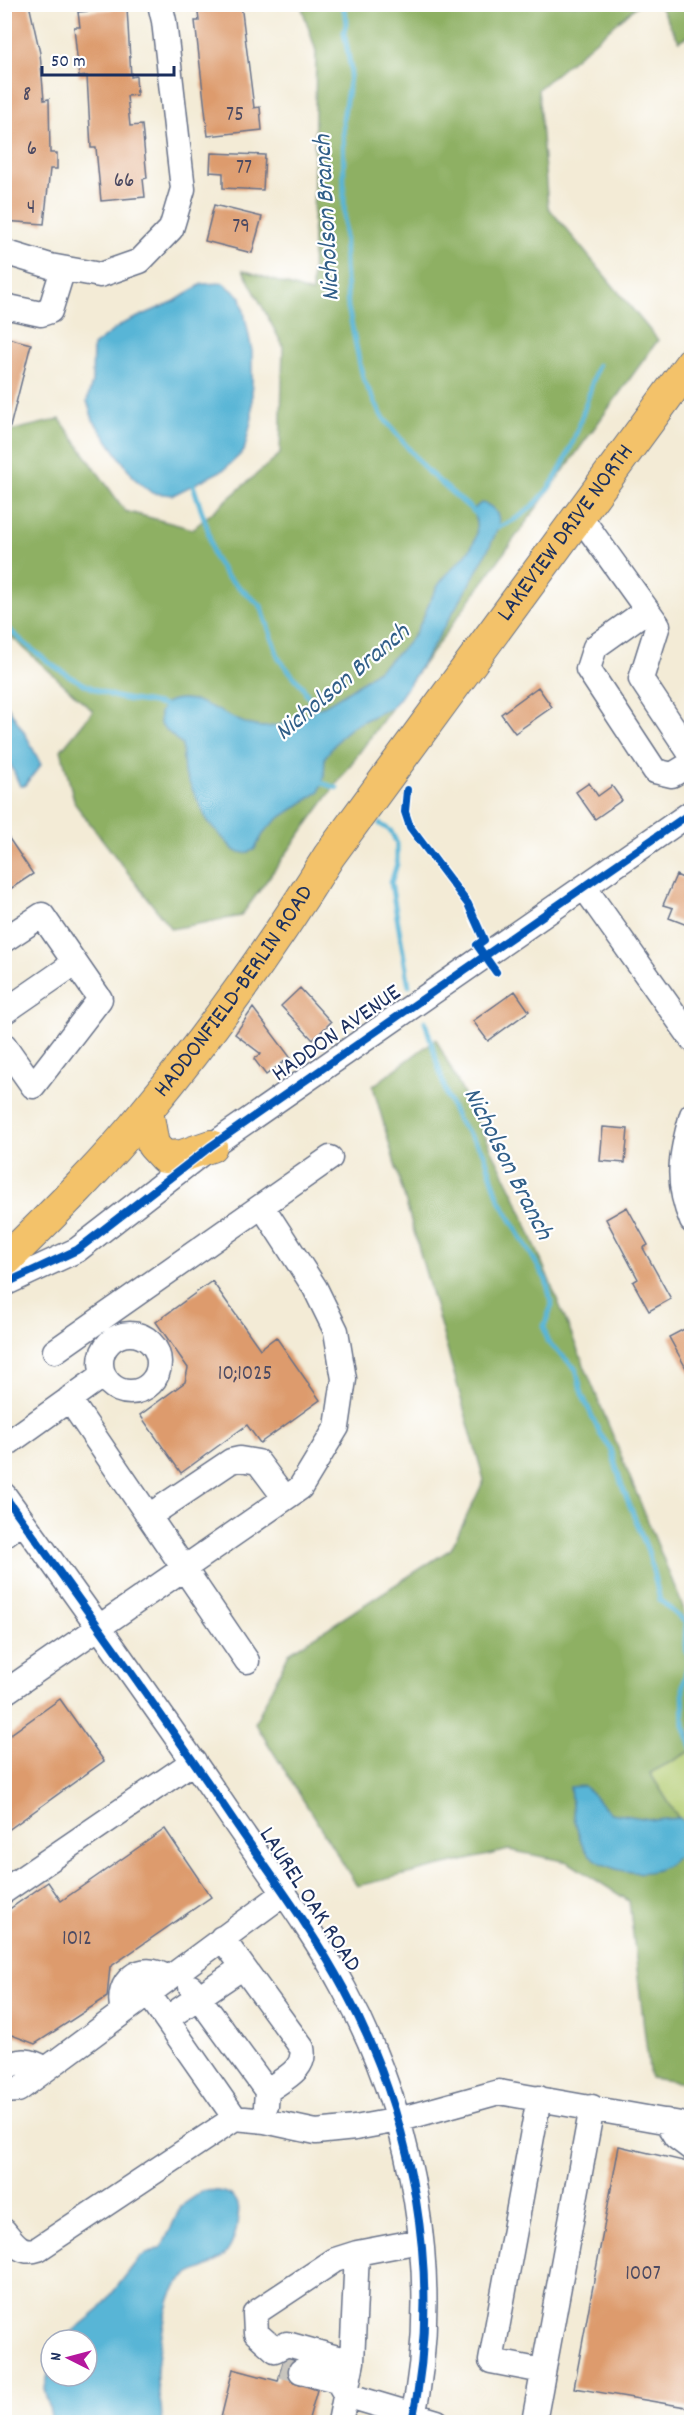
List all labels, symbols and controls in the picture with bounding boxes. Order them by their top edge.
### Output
scale bar [42,39,174,77]
text: 50 m [51,50,86,75]
house number: 8 [23,81,31,111]
house number: 75 [226,101,244,131]
water label: Nicholson Branch [305,133,351,302]
house number: 6 [27,135,37,165]
house number: 77 [236,154,252,184]
house number: 66 [114,167,134,197]
house number: 4 [27,194,35,224]
house number: 79 [232,213,250,243]
street label: LAKEVIEW DRIVE NORTH [489,437,643,629]
water label: Nicholson Branch [267,615,420,751]
street label: HADDONFIELD-BERLIN ROAD [146,879,323,1106]
street label: HADDON AVENUE [265,977,409,1091]
water label: Nicholson Branch [453,1081,562,1248]
house number: 10;1025 [218,1360,272,1390]
street label: LAUREL OAK ROAD [249,1821,369,1979]
house number: 1012 [62,1925,92,1955]
house number: 1007 [625,2260,661,2290]
north arrow [39,2328,99,2388]
text: N [45,2351,68,2362]

